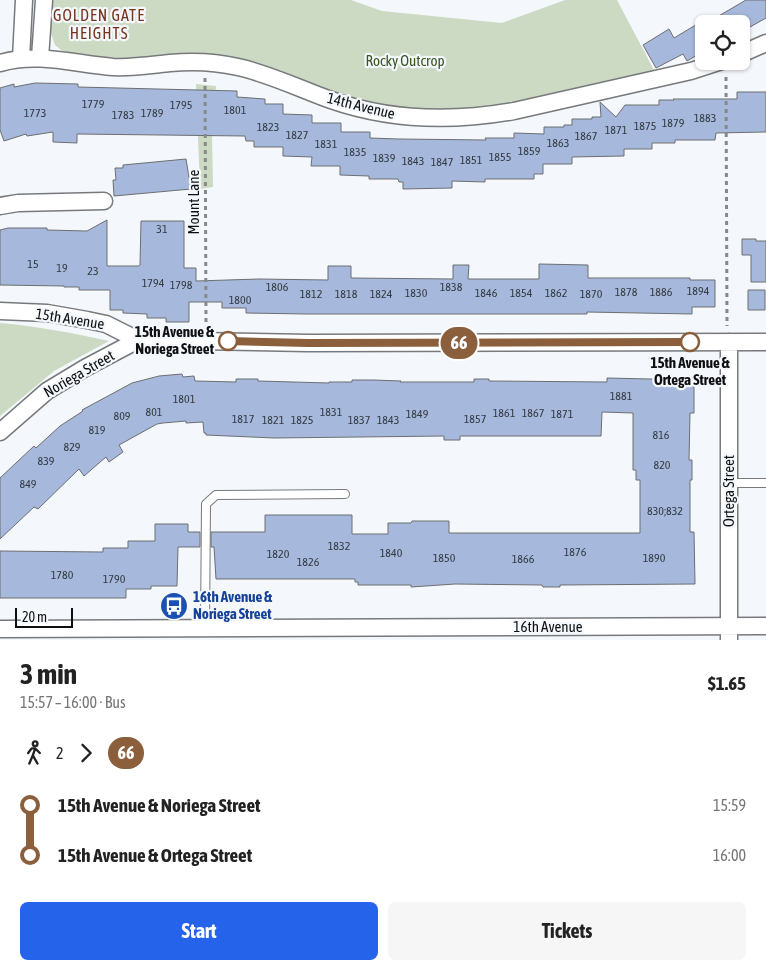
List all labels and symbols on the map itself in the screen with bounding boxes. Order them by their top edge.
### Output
district label: GOLDEN GATE HEIGHTS [53,6,145,42]
park label: Rocky Outcrop [365,52,445,69]
street label: 14th Avenue [325,89,397,122]
house number: 1779 [82,97,105,111]
house number: 1795 [170,98,192,112]
house number: 1801 [224,103,247,117]
house number: 1773 [24,106,46,120]
house number: 1789 [141,106,164,120]
house number: 1783 [112,108,134,122]
house number: 1883 [694,111,716,125]
house number: 1879 [662,116,685,130]
house number: 1875 [634,119,656,133]
house number: 1823 [257,120,279,134]
house number: 1871 [605,123,628,137]
house number: 1827 [286,128,309,142]
house number: 1867 [575,129,598,143]
house number: 1863 [547,136,569,150]
house number: 1831 [315,137,338,151]
house number: 1859 [518,144,541,158]
house number: 1835 [344,145,366,159]
house number: 1855 [489,150,511,164]
house number: 1839 [373,151,396,165]
house number: 1851 [460,153,483,167]
house number: 1843 [402,154,424,168]
house number: 1847 [431,155,454,169]
street label: Mount Lane [185,169,202,234]
house number: 31 [156,222,168,236]
house number: 15 [27,257,39,271]
house number: 19 [56,261,68,275]
house number: 23 [87,264,99,278]
house number: 1794 [142,276,165,290]
house number: 1798 [170,278,193,292]
house number: 1806 [266,280,289,294]
house number: 1838 [440,280,463,294]
house number: 1894 [687,284,710,298]
house number: 1878 [615,285,638,299]
house number: 1886 [650,285,673,299]
house number: 1830 [405,286,428,300]
house number: 1846 [475,286,498,300]
house number: 1854 [510,286,533,300]
house number: 1862 [545,286,567,300]
house number: 1812 [300,287,322,301]
house number: 1818 [335,287,358,301]
house number: 1824 [370,287,393,301]
house number: 1870 [580,287,603,301]
house number: 1800 [229,293,252,307]
street label: 15th Avenue [35,305,106,332]
place label: 15th Avenue & Noriega Street [135,323,215,357]
line badge: 66 [436,327,482,359]
marker: 15th Avenue & Noriega Street [218,331,238,351]
marker: 15th Avenue & Ortega Street [680,332,700,352]
street label: Noriega Street [40,347,117,401]
place label: 15th Avenue & Ortega Street [650,354,730,388]
house number: 1881 [610,389,633,403]
house number: 1801 [173,392,196,406]
house number: 801 [146,405,163,419]
house number: 1831 [320,405,343,419]
house number: 1861 [493,406,516,420]
house number: 1867 [522,406,545,420]
house number: 1849 [406,407,429,421]
house number: 1871 [551,407,574,421]
house number: 809 [114,409,131,423]
house number: 1817 [232,412,255,426]
house number: 1857 [464,412,487,426]
house number: 1821 [262,413,285,427]
house number: 1825 [291,413,313,427]
house number: 1837 [348,413,371,427]
house number: 1843 [377,413,399,427]
house number: 819 [89,423,106,437]
house number: 816 [653,428,670,442]
house number: 829 [64,440,81,454]
house number: 839 [38,454,55,468]
street label: Ortega Street [720,455,737,527]
house number: 820 [654,458,671,472]
house number: 849 [20,477,37,491]
house number: 830;832 [647,504,683,518]
house number: 1832 [328,539,350,553]
house number: 1876 [564,545,587,559]
house number: 1840 [380,546,403,560]
house number: 1820 [267,547,290,561]
house number: 1850 [433,551,456,565]
house number: 1890 [643,551,666,565]
house number: 1866 [512,552,535,566]
house number: 1826 [297,555,320,569]
house number: 1780 [51,568,74,582]
house number: 1790 [103,572,126,586]
place label: 16th Avenue & Noriega Street [193,588,272,622]
bus stop icon: 16th Avenue & Noriega Street [159,591,189,621]
scale bar [15,605,72,628]
street label: 16th Avenue [513,618,583,635]

